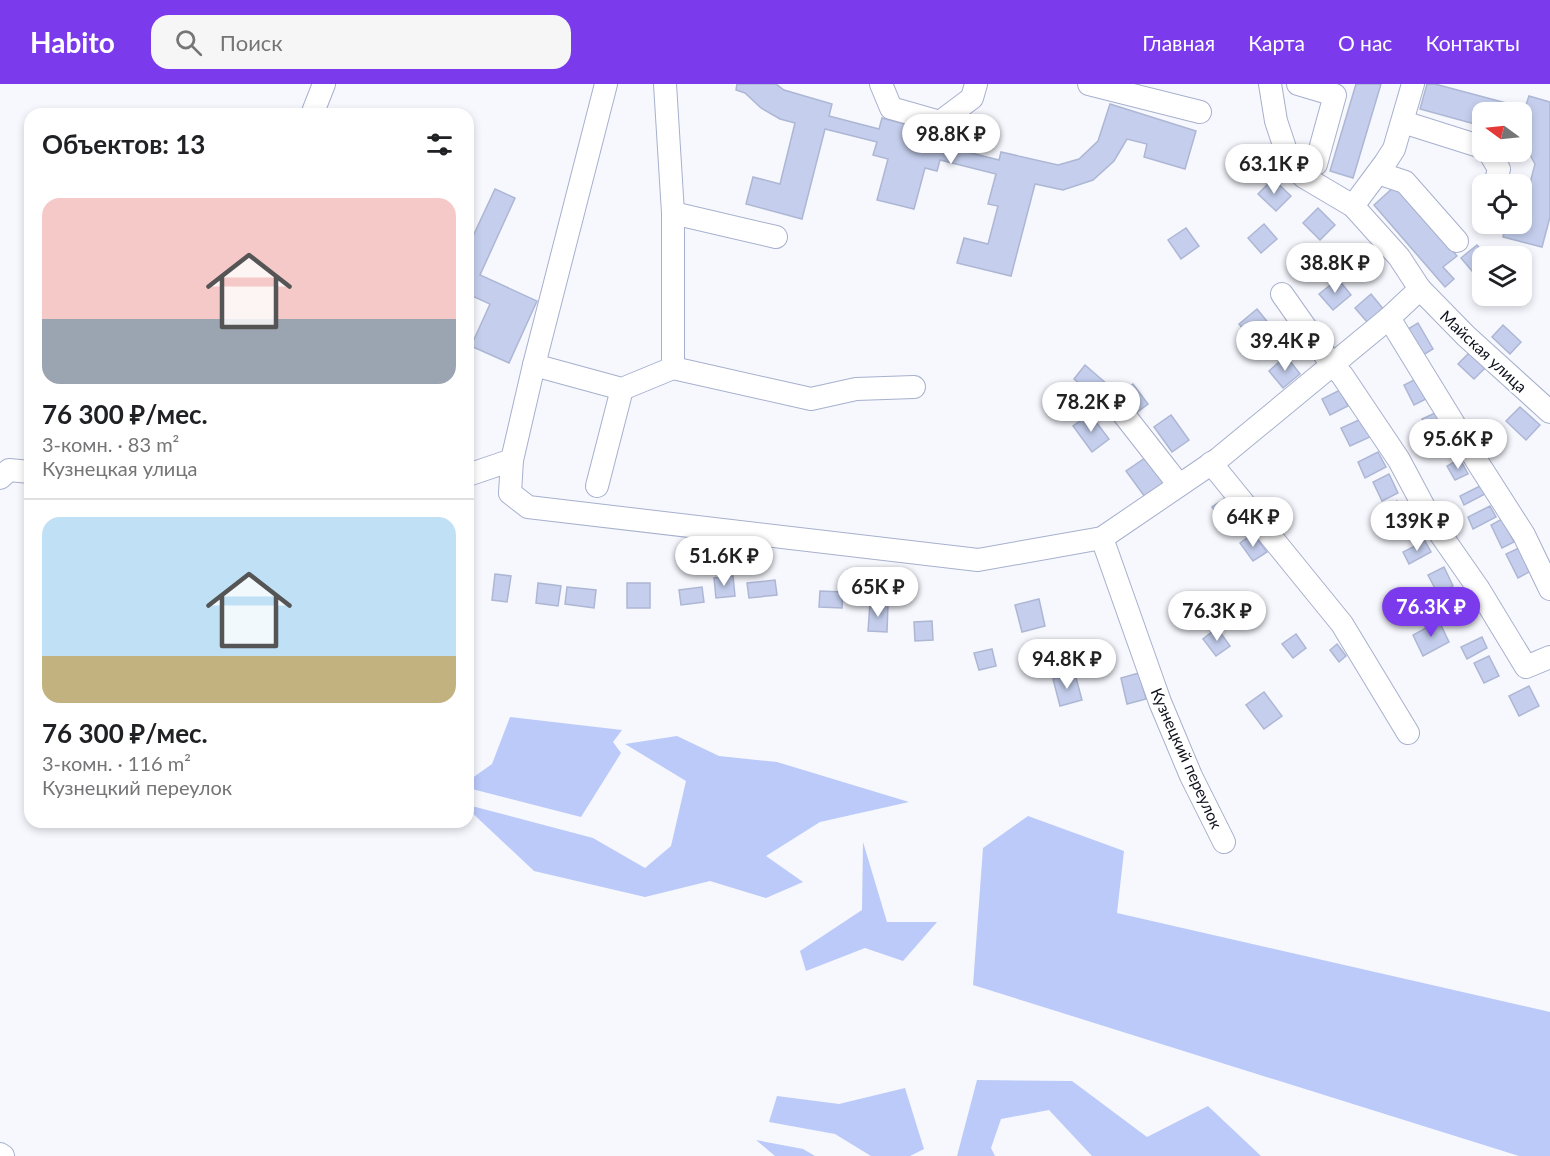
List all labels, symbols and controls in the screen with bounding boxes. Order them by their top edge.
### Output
search box [151,15,571,69]
text: Habito [30,25,115,59]
icon: search [172,26,205,59]
text: Поиск [220,29,283,56]
text: Главная [1142,30,1215,55]
text: Карта [1248,30,1305,55]
text: О нас [1338,30,1392,55]
text: Контакты [1425,30,1520,55]
north arrow [1472,102,1532,162]
map controls [1472,102,1532,306]
pin: 98.8K ₽ [896,114,1006,165]
text: 98.8K ₽ [916,121,986,145]
text: Объектов: 13 [42,128,205,160]
icon: filters [423,128,456,161]
pin: 63.1K ₽ [1219,144,1329,195]
text: 63.1K ₽ [1239,151,1309,175]
button: locate [1472,174,1532,234]
icon: home [195,237,303,345]
pin: 38.8K ₽ [1280,243,1390,294]
button: layers [1472,246,1532,306]
text: 38.8K ₽ [1300,250,1370,274]
street label: Майская улица [1437,306,1531,396]
pin: 39.4K ₽ [1230,321,1340,372]
text: 39.4K ₽ [1250,328,1320,352]
pin: 78.2K ₽ [1036,382,1146,433]
text: 78.2K ₽ [1056,389,1126,413]
text: 76 300 ₽/мес. [42,398,208,430]
pin: 95.6K ₽ [1403,419,1513,470]
text: 95.6K ₽ [1423,426,1493,450]
text: 3-комн. · 83 m² [42,432,179,456]
text: Кузнецкая улица [42,456,197,480]
pin: 64K ₽ [1211,497,1295,548]
pin: 139K ₽ [1368,501,1466,552]
text: 64K ₽ [1226,504,1280,528]
text: 139K ₽ [1384,508,1450,532]
pin: 51.6K ₽ [669,536,779,587]
text: 51.6K ₽ [689,543,759,567]
icon: home [195,556,303,664]
pin: 65K ₽ [836,567,920,618]
text: 65K ₽ [851,574,905,598]
pin: 76.3K ₽ [1376,587,1486,638]
pin: 76.3K ₽ [1162,591,1272,642]
text: 76.3K ₽ [1396,594,1466,618]
text: 76.3K ₽ [1182,598,1252,622]
pin: 94.8K ₽ [1012,639,1122,690]
text: 94.8K ₽ [1032,646,1102,670]
street label: Кузнецкий переулок [1147,685,1227,832]
text: 76 300 ₽/мес. [42,717,208,749]
text: 3-комн. · 116 m² [42,751,191,775]
text: Кузнецкий переулок [42,775,232,799]

